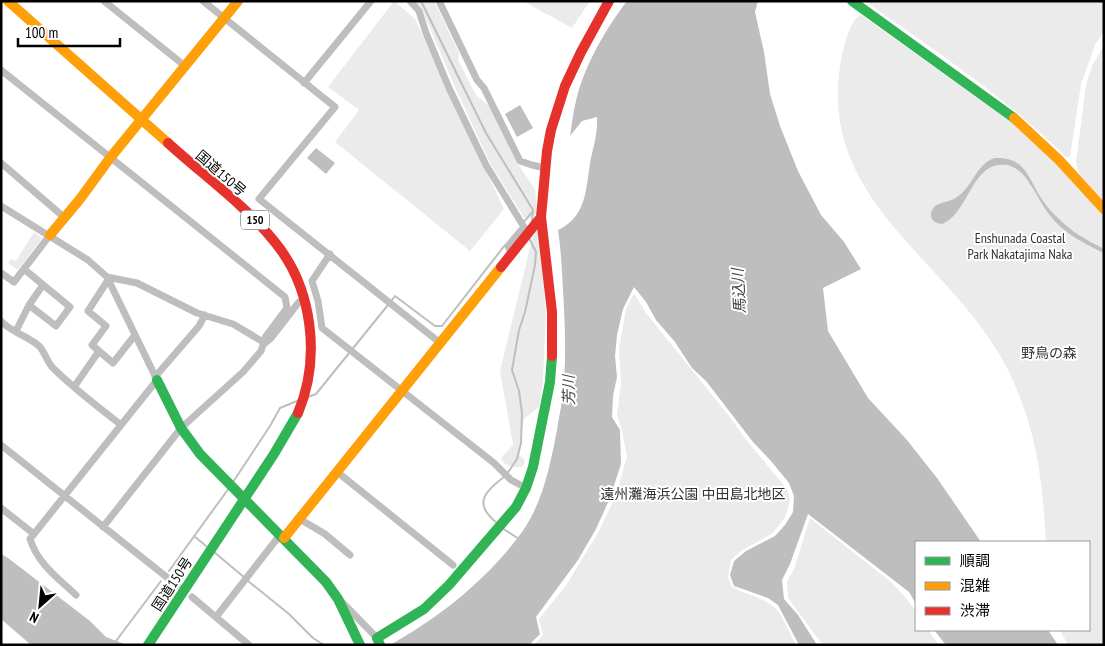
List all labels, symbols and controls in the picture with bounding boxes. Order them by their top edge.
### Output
scale bar [18,15,120,47]
text: 100 m [25,23,58,42]
street label: 国道150号 [192,146,250,200]
road number: 150 [241,210,269,230]
park label: Enshunada Coastal Park Nakatajima Naka [968,229,1072,263]
water label: 馬込川 [728,266,749,314]
park label: 野鳥の森 [1021,344,1077,362]
water label: 芳川 [559,373,578,405]
park label: 遠州灘海浜公園 中田島北地区 [601,485,785,503]
legend [915,541,1090,631]
text: 順調 [960,551,990,570]
street label: 国道150号 [148,554,196,614]
text: 混雑 [960,576,990,595]
north arrow [15,581,65,631]
text: 渋滞 [960,601,990,620]
text: N [27,608,42,627]

